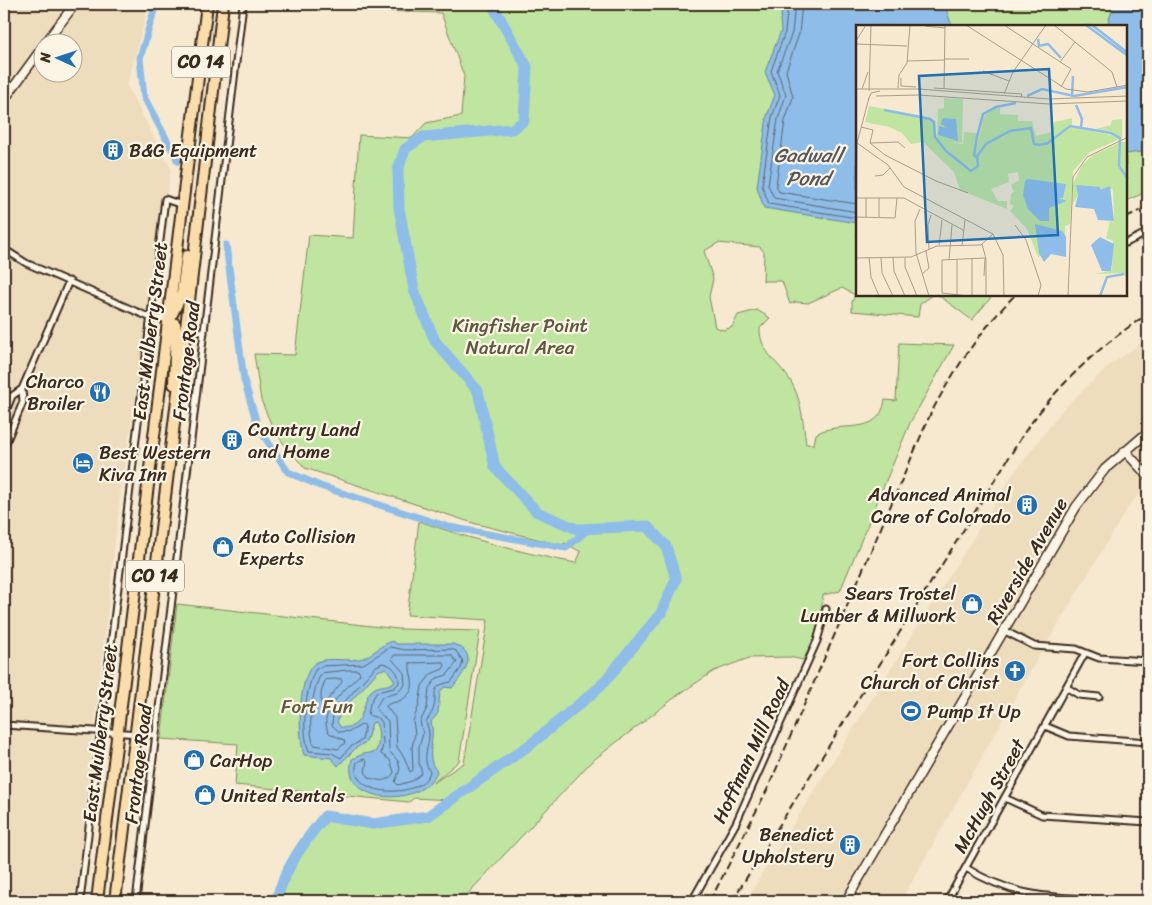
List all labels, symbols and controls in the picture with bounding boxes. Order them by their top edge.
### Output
inset map [856,25,1127,296]
north arrow [32,32,82,82]
road number: CO 14 [172,46,230,78]
text: N [33,52,58,64]
place label: B&G Equipment [129,134,257,167]
building icon: B&G Equipment [101,138,125,162]
water label: Gadwall Pond [774,138,846,196]
street label: East Mulberry Street [123,240,177,422]
street label: Frontage Road [162,299,210,422]
park label: Kingfisher Point Natural Area [452,309,588,364]
place label: Charco Broiler [26,365,85,420]
restaurant icon: Charco Broiler [88,380,112,404]
place label: Country Land and Home [248,413,361,468]
building icon: Country Land and Home [220,428,244,452]
place label: Best Western Kiva Inn [99,436,211,491]
hotel icon: Best Western Kiva Inn [71,451,95,475]
place label: Advanced Animal Care of Colorado [867,478,1012,533]
street label: Riverside Avenue [977,491,1077,631]
building icon: Advanced Animal Care of Colorado [1015,493,1039,517]
place label: Auto Collision Experts [238,520,356,575]
shop icon: Auto Collision Experts [211,535,235,559]
road number: CO 14 [126,560,184,592]
place label: Sears Trostel Lumber & Millwork [801,577,957,632]
shop icon: Sears Trostel Lumber & Millwork [960,592,984,616]
street label: East Mulberry Street [73,642,127,824]
place label: Fort Collins Church of Christ [861,644,1000,699]
church icon: Fort Collins Church of Christ [1003,659,1027,683]
street label: Hoffman Mill Road [703,672,799,829]
park label: Fort Fun [281,690,353,723]
place label: Pump It Up [927,695,1021,728]
sports icon: Pump It Up [899,699,923,723]
street label: Frontage Road [114,702,162,825]
street label: McHugh Street [944,731,1035,859]
place label: CarHop [210,744,272,777]
shop icon: CarHop [182,748,206,772]
place label: United Rentals [221,779,345,812]
shop icon: United Rentals [193,783,217,807]
place label: Benedict Upholstery [742,818,834,873]
building icon: Benedict Upholstery [838,833,862,857]

